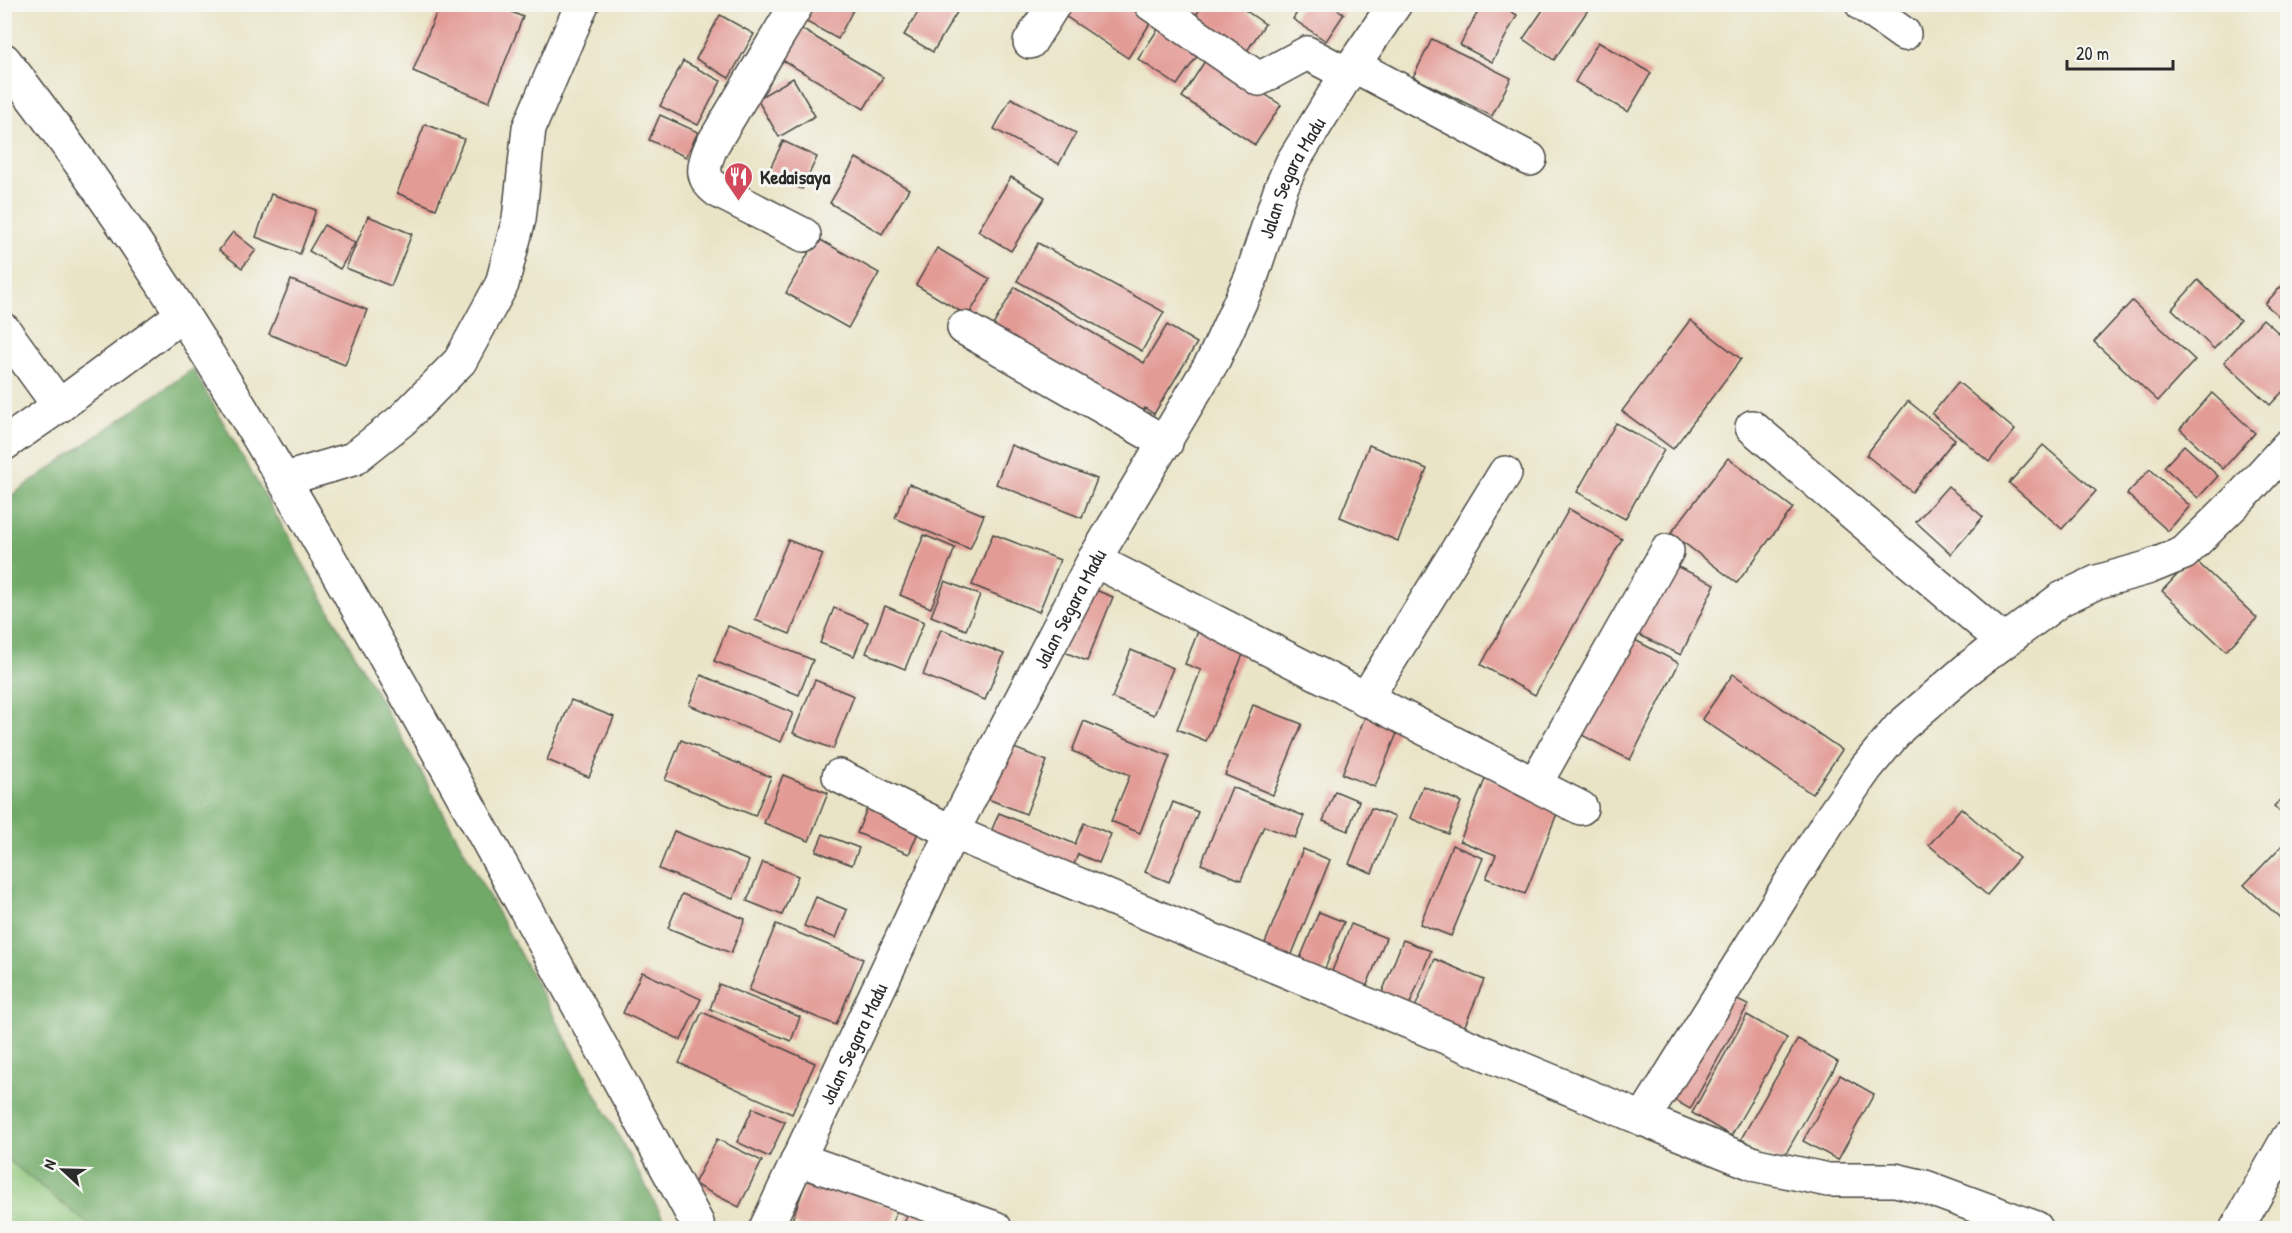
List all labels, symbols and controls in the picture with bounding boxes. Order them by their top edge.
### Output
scale bar [2067,33,2174,71]
text: 20 m [2076,41,2109,66]
street label: Jalan Segara Madu [1252,112,1331,242]
restaurant icon: Kedaisaya [723,160,755,202]
place label: Kedaisaya [760,163,831,191]
street label: Jalan Segara Madu [1026,543,1111,673]
street label: Jalan Segara Madu [813,978,893,1109]
north arrow [33,1140,93,1200]
text: N [37,1156,61,1172]

